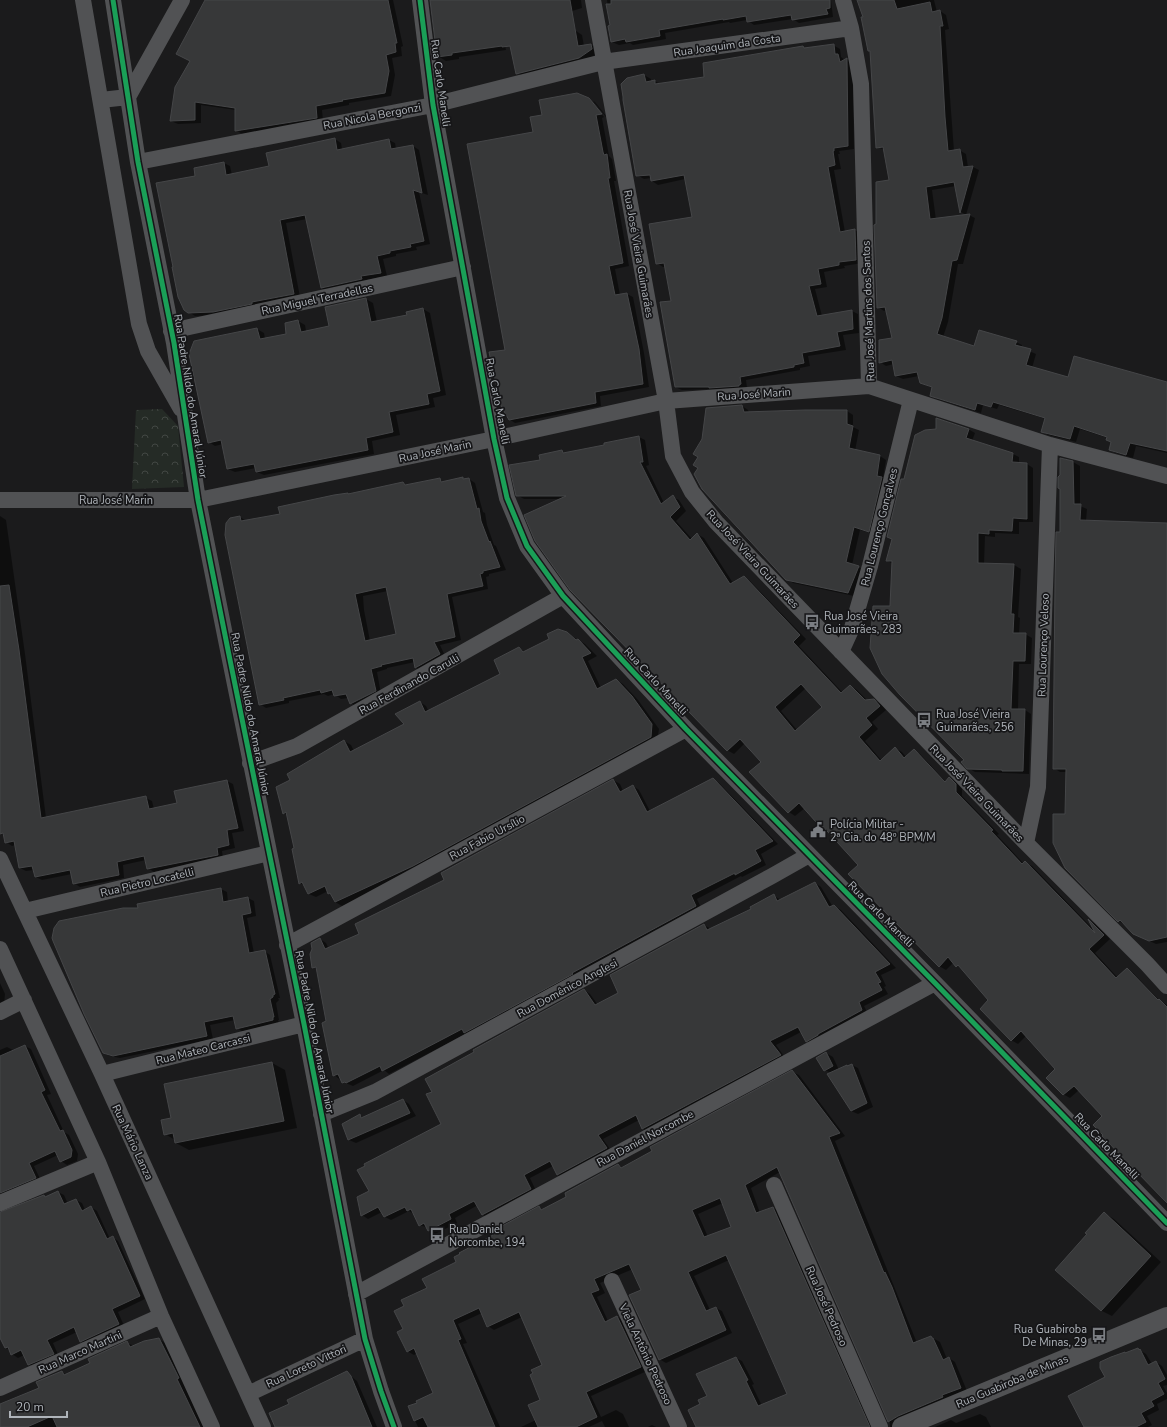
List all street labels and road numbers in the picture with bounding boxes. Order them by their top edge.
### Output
street label: Rua Joaquim da Costa [672,31,782,60]
street label: Rua Carlo Manelli [427,39,454,128]
street label: Rua Nicola Bergonzi [322,100,422,133]
street label: Rua José Vieira Guimarães [620,189,657,319]
street label: Rua José Martins dos Santos [859,240,878,382]
street label: Rua Miguel Terradellas [260,280,374,319]
street label: Rua Padre Nildo do Amaral Júnior [170,313,211,479]
street label: Rua Carlo Manelli [482,357,513,446]
street label: Rua José Marin [717,384,791,405]
street label: Rua José Marin [397,436,473,466]
street label: Rua Lourenço Gonçalves [858,466,901,588]
street label: Rua José Marin [79,493,153,508]
street label: Rua José Vieira Guimarães [703,507,802,612]
street label: Rua Lourenço Veloso [1034,593,1053,697]
street label: Rua Padre Nildo do Amaral Júnior [227,631,274,797]
street label: Rua Carlo Manelli [620,644,691,719]
street label: Rua Ferdinando Carulli [356,651,462,718]
street label: Rua José Vieira Guimarães [926,741,1027,845]
street label: Rua Fabio Ursílio [447,811,528,864]
street label: Rua Pietro Locatelli [99,864,195,901]
street label: Rua Carlo Manelli [844,878,917,951]
street label: Rua Padre Nildo do Amaral Júnior [291,949,338,1115]
street label: Rua Domênico Anglesi [514,956,620,1021]
street label: Rua Mateo Carcassi [154,1030,252,1068]
street label: Rua Mário Lanza [108,1102,157,1183]
street label: Rua Daniel Norcombe [594,1106,696,1170]
street label: Rua Carlo Manelli [1071,1110,1143,1183]
street label: Rua José Pedroso [802,1264,851,1349]
street label: Viela Antônio Pedroso [615,1300,676,1407]
street label: Rua Marco Martini [36,1327,124,1378]
street label: Rua Loreto Vittori [264,1341,349,1392]
street label: Rua Guabiroba de Minas [954,1351,1071,1412]

